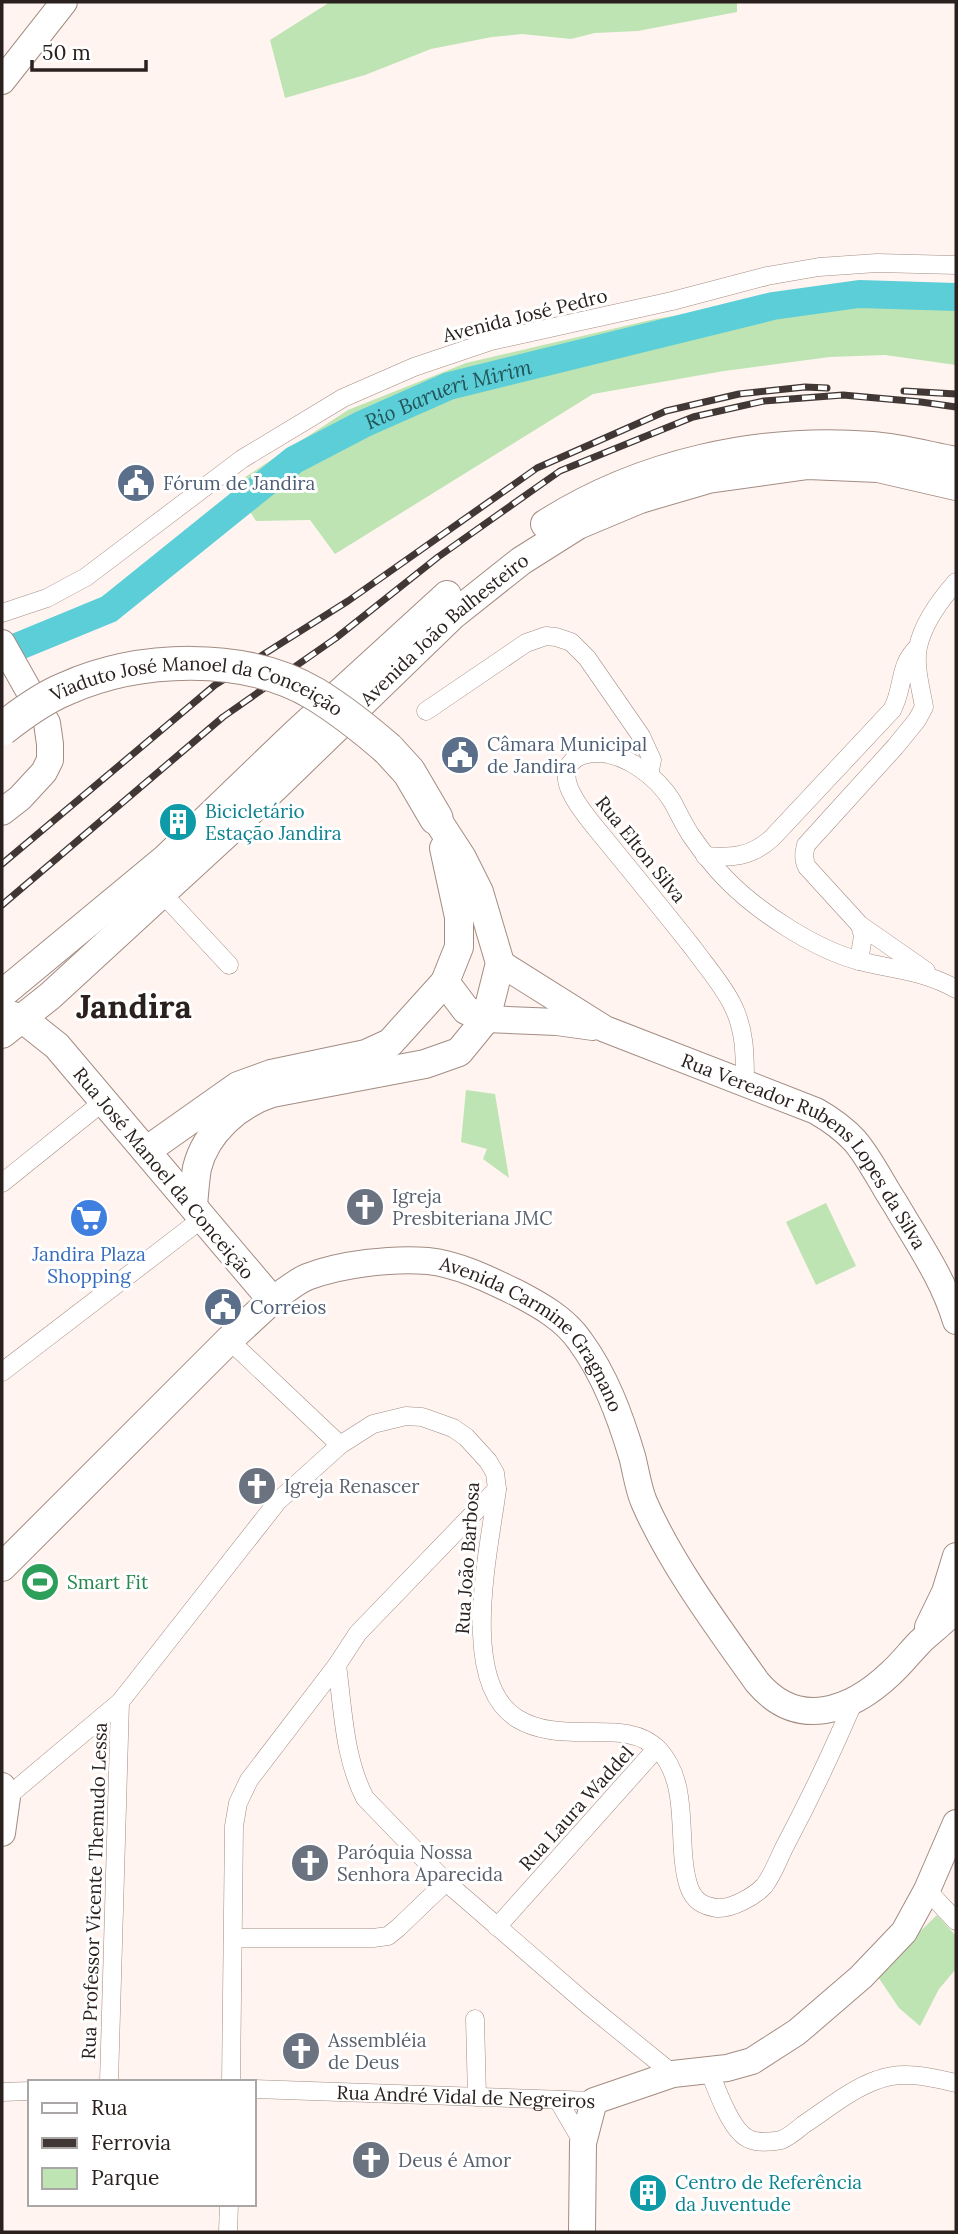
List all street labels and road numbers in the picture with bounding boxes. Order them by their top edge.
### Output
street label: Avenida José Pedro [439,283,610,347]
street label: Avenida João Balhesteiro [354,547,533,711]
street label: Viaduto José Manoel da Conceição [43,690,349,728]
street label: Rua Elton Silva [591,791,691,907]
street label: Rua Vereador Rubens Lopes da Silva [678,1048,932,1254]
street label: Rua José Manoel da Conceição [68,1062,260,1284]
street label: Avenida Carmine Gragnano [436,1251,628,1415]
street label: Rua João Barbosa [450,1481,484,1635]
street label: Rua Professor Vicente Themudo Lessa [76,1722,112,2060]
street label: Rua Laura Waddel [514,1741,638,1875]
street label: Rua André Vidal de Negreiros [336,2080,596,2113]

